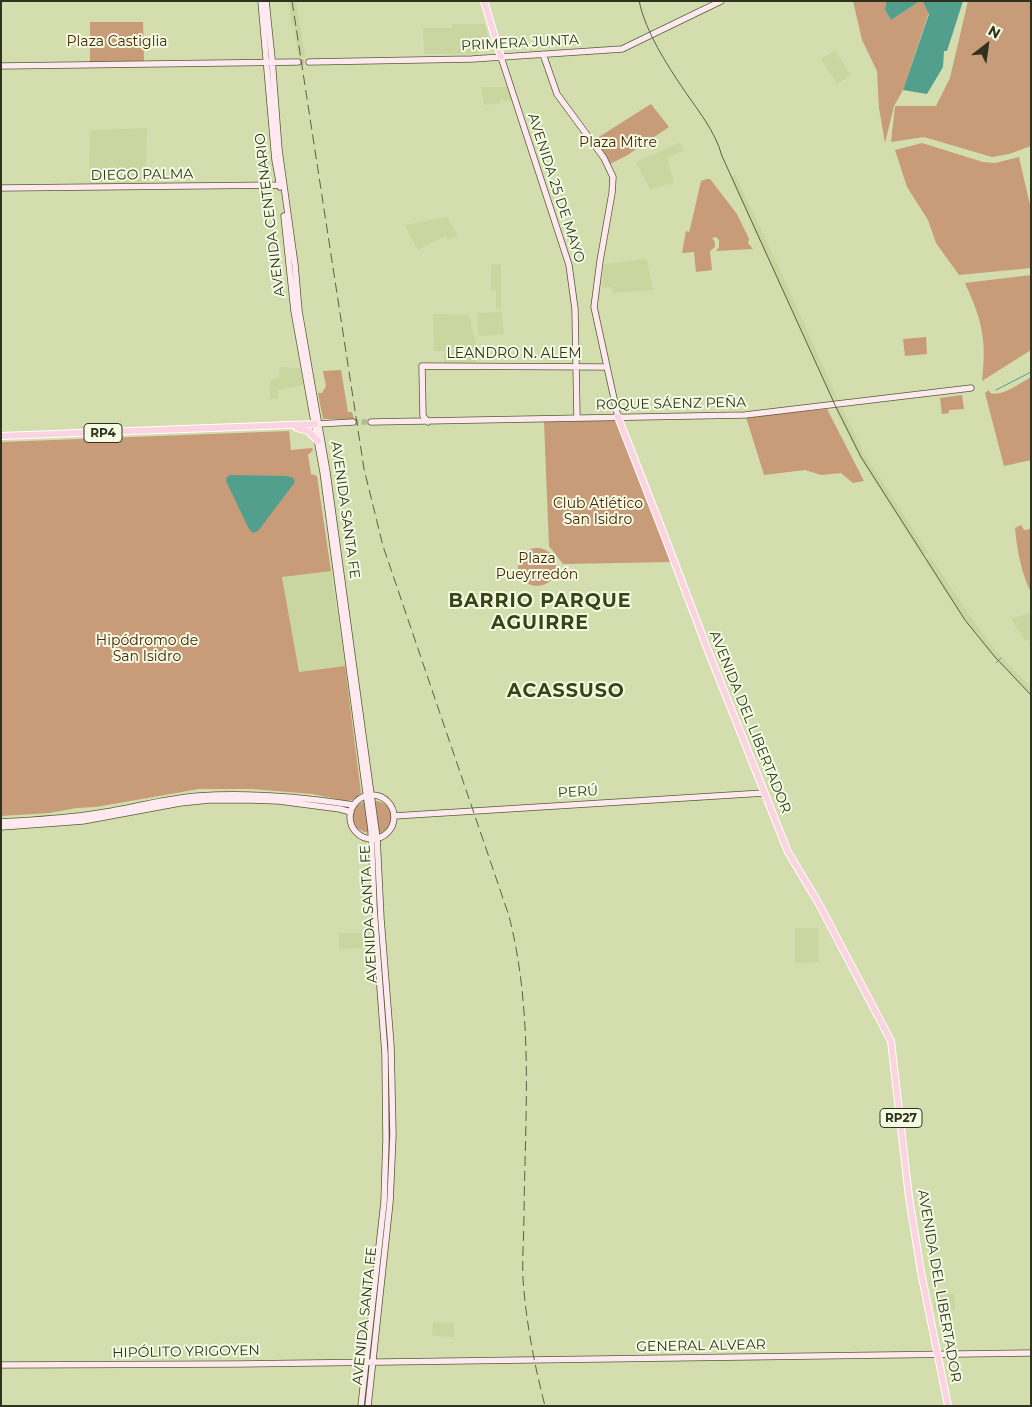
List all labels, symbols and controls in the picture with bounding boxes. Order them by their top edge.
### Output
north arrow [962,20,1012,70]
text: N [985,21,1004,43]
street label: PRIMERA JUNTA [461,32,579,54]
park label: Plaza Castiglia [67,34,167,50]
street label: AVENIDA 25 DE MAYO [524,111,588,265]
street label: AVENIDA CENTENARIO [252,132,288,298]
park label: Plaza Mitre [579,135,657,151]
street label: DIEGO PALMA [91,166,193,184]
street label: LEANDRO N. ALEM [446,346,582,362]
street label: ROQUE SÁENZ PEÑA [596,394,746,414]
road number: RP4 [84,423,122,442]
street label: AVENIDA SANTA FE [327,440,363,580]
park label: Club Atlético San Isidro [553,496,643,528]
park label: Plaza Pueyrredón [496,551,578,584]
district label: BARRIO PARQUE AGUIRRE [447,590,633,634]
street label: AVENIDA DEL LIBERTADOR [706,628,794,816]
park label: Hipódromo de San Isidro [96,633,198,666]
district label: ACASSUSO [506,680,626,702]
street label: PERÚ [557,783,599,801]
street label: AVENIDA SANTA FE [357,844,381,984]
road number: RP27 [880,1108,922,1128]
street label: AVENIDA DEL LIBERTADOR [914,1188,964,1384]
street label: AVENIDA SANTA FE [349,1246,381,1386]
street label: GENERAL ALVEAR [636,1336,766,1356]
street label: HIPÓLITO YRIGOYEN [112,1342,260,1362]

